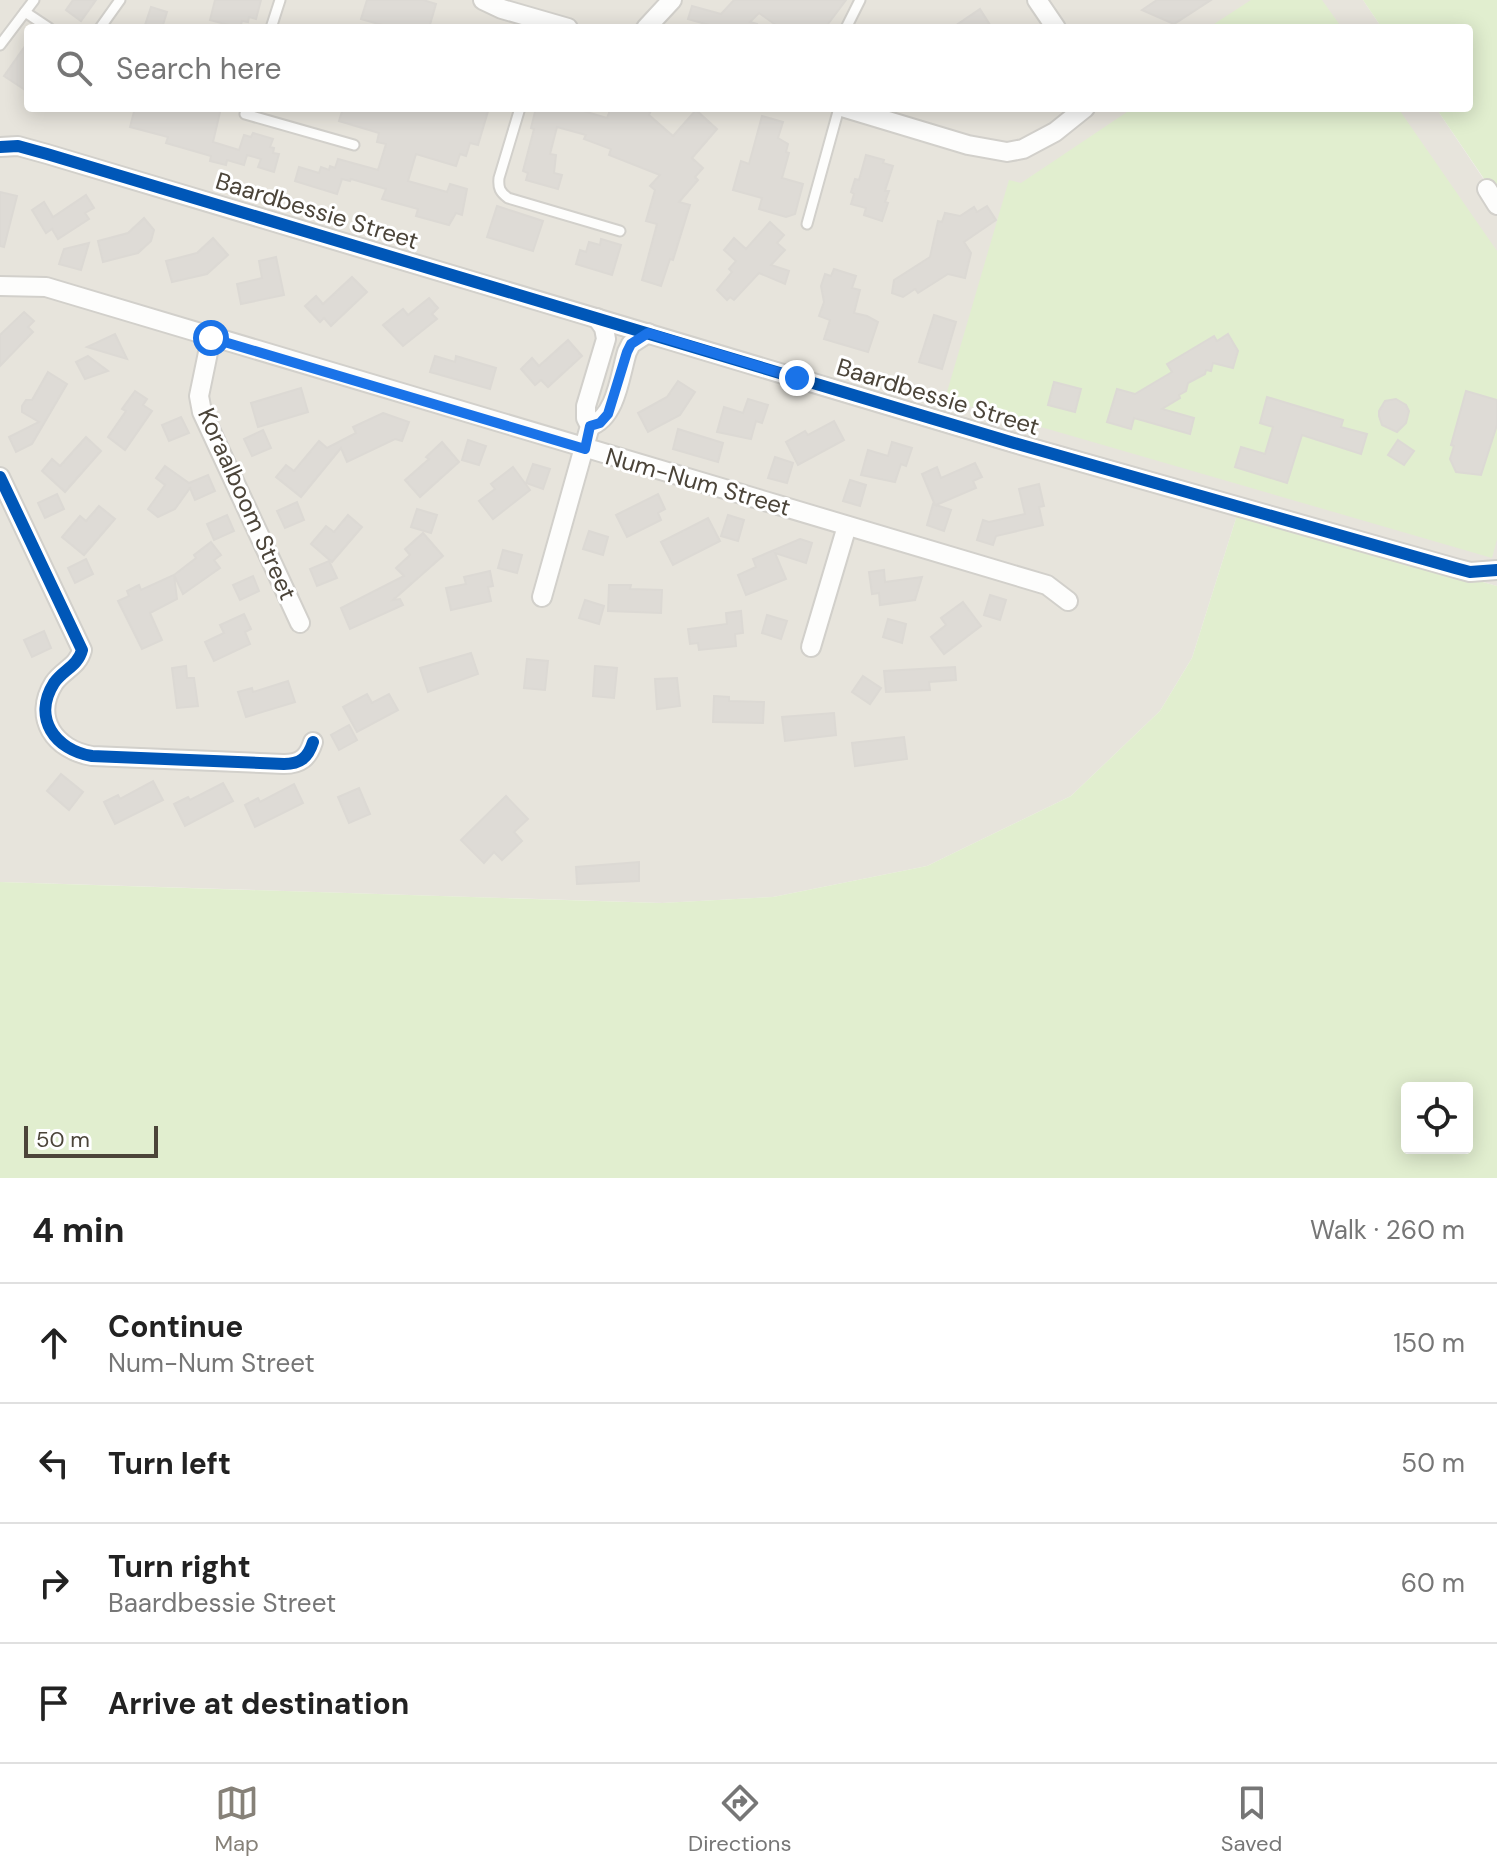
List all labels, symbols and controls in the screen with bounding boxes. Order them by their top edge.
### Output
search box [24,24,1473,112]
icon: search [52,46,96,90]
text: Search here [116,49,282,88]
street label: Baardbessie Street [212,165,422,256]
route start [193,320,229,356]
street label: Baardbessie Street [833,351,1043,442]
route end [779,360,815,396]
street label: Koraalboom Street [191,403,304,605]
street label: Num-Num Street [602,440,794,523]
map controls [1401,1082,1473,1154]
button: locate [1401,1082,1473,1154]
scale bar [24,1122,158,1158]
text: 50 m [36,1125,90,1154]
text: 4 min [32,1208,124,1253]
text: Walk · 260 m [1310,1213,1465,1247]
text: Continue [108,1307,243,1346]
icon: ahead [32,1321,76,1365]
text: 150 m [1393,1326,1465,1360]
text: Num-Num Street [108,1346,315,1380]
icon: left [32,1441,76,1485]
text: Turn left [108,1444,231,1483]
text: 50 m [1401,1446,1465,1480]
text: Turn right [108,1547,251,1586]
icon: right [32,1561,76,1605]
text: 60 m [1401,1566,1465,1600]
text: Baardbessie Street [108,1586,336,1620]
icon: arrive [32,1681,76,1725]
text: Arrive at destination [108,1684,409,1723]
tab: Map [215,1781,259,1858]
tab: Directions [688,1781,792,1858]
tab: Saved [1221,1781,1282,1858]

